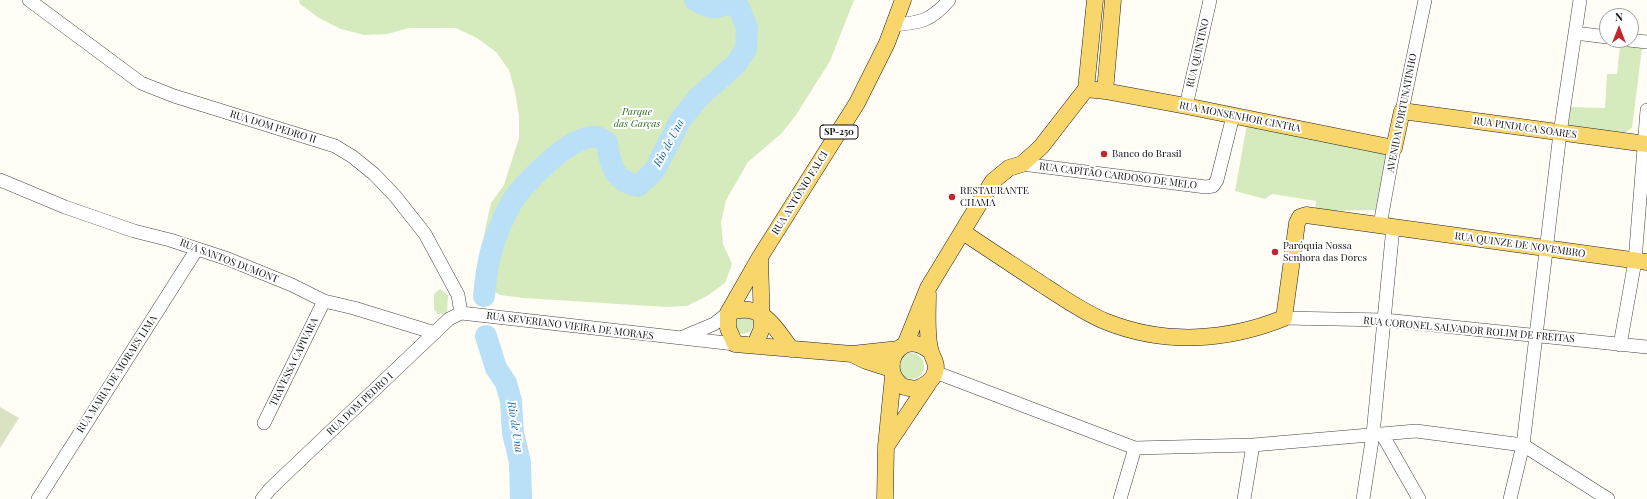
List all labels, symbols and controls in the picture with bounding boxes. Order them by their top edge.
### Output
north arrow [1599,8,1639,48]
text: N [1615,9,1623,24]
street label: RUA QUINTINO [1184,17,1212,89]
street label: AVENIDA FORTUNATINHO [1385,52,1419,174]
street label: RUA MONSENHOR CINTRA [1178,99,1302,135]
park label: Parque das Garças [614,106,660,130]
street label: RUA DOM PEDRO II [228,108,318,146]
street label: RUA PINDUCA SOARES [1472,115,1578,141]
water label: Rio de Una [651,117,687,169]
road number: SP-250 [820,125,858,139]
place label: Banco do Brasil [1112,148,1182,160]
street label: RUA ANTÔNIO FALCI [769,149,831,237]
marker: Banco do Brasil [1099,149,1109,159]
street label: RUA CAPITÃO CARDOSO DE MELO [1038,160,1198,192]
place label: RESTAURANTE CHAMA [960,185,1029,208]
marker: RESTAURANTE CHAMA [947,192,957,202]
street label: RUA QUINZE DE NOVEMBRO [1454,230,1586,260]
street label: RUA SANTOS DUMONT [178,237,280,285]
place label: Paróquia Nossa Senhora das Dores [1283,240,1367,264]
marker: Paróquia Nossa Senhora das Dores [1270,247,1280,257]
street label: RUA SEVERIANO VIEIRA DE MORAES [486,310,654,342]
street label: RUA MARIA DE MORAES LIMA [74,313,160,435]
street label: RUA CORONEL SALVADOR ROLIM DE FREITAS [1363,315,1575,345]
street label: TRAVESSA CAPIVARA [267,316,321,408]
street label: RUA DOM PEDRO I [324,370,396,438]
water label: Rio de Una [504,400,526,454]

